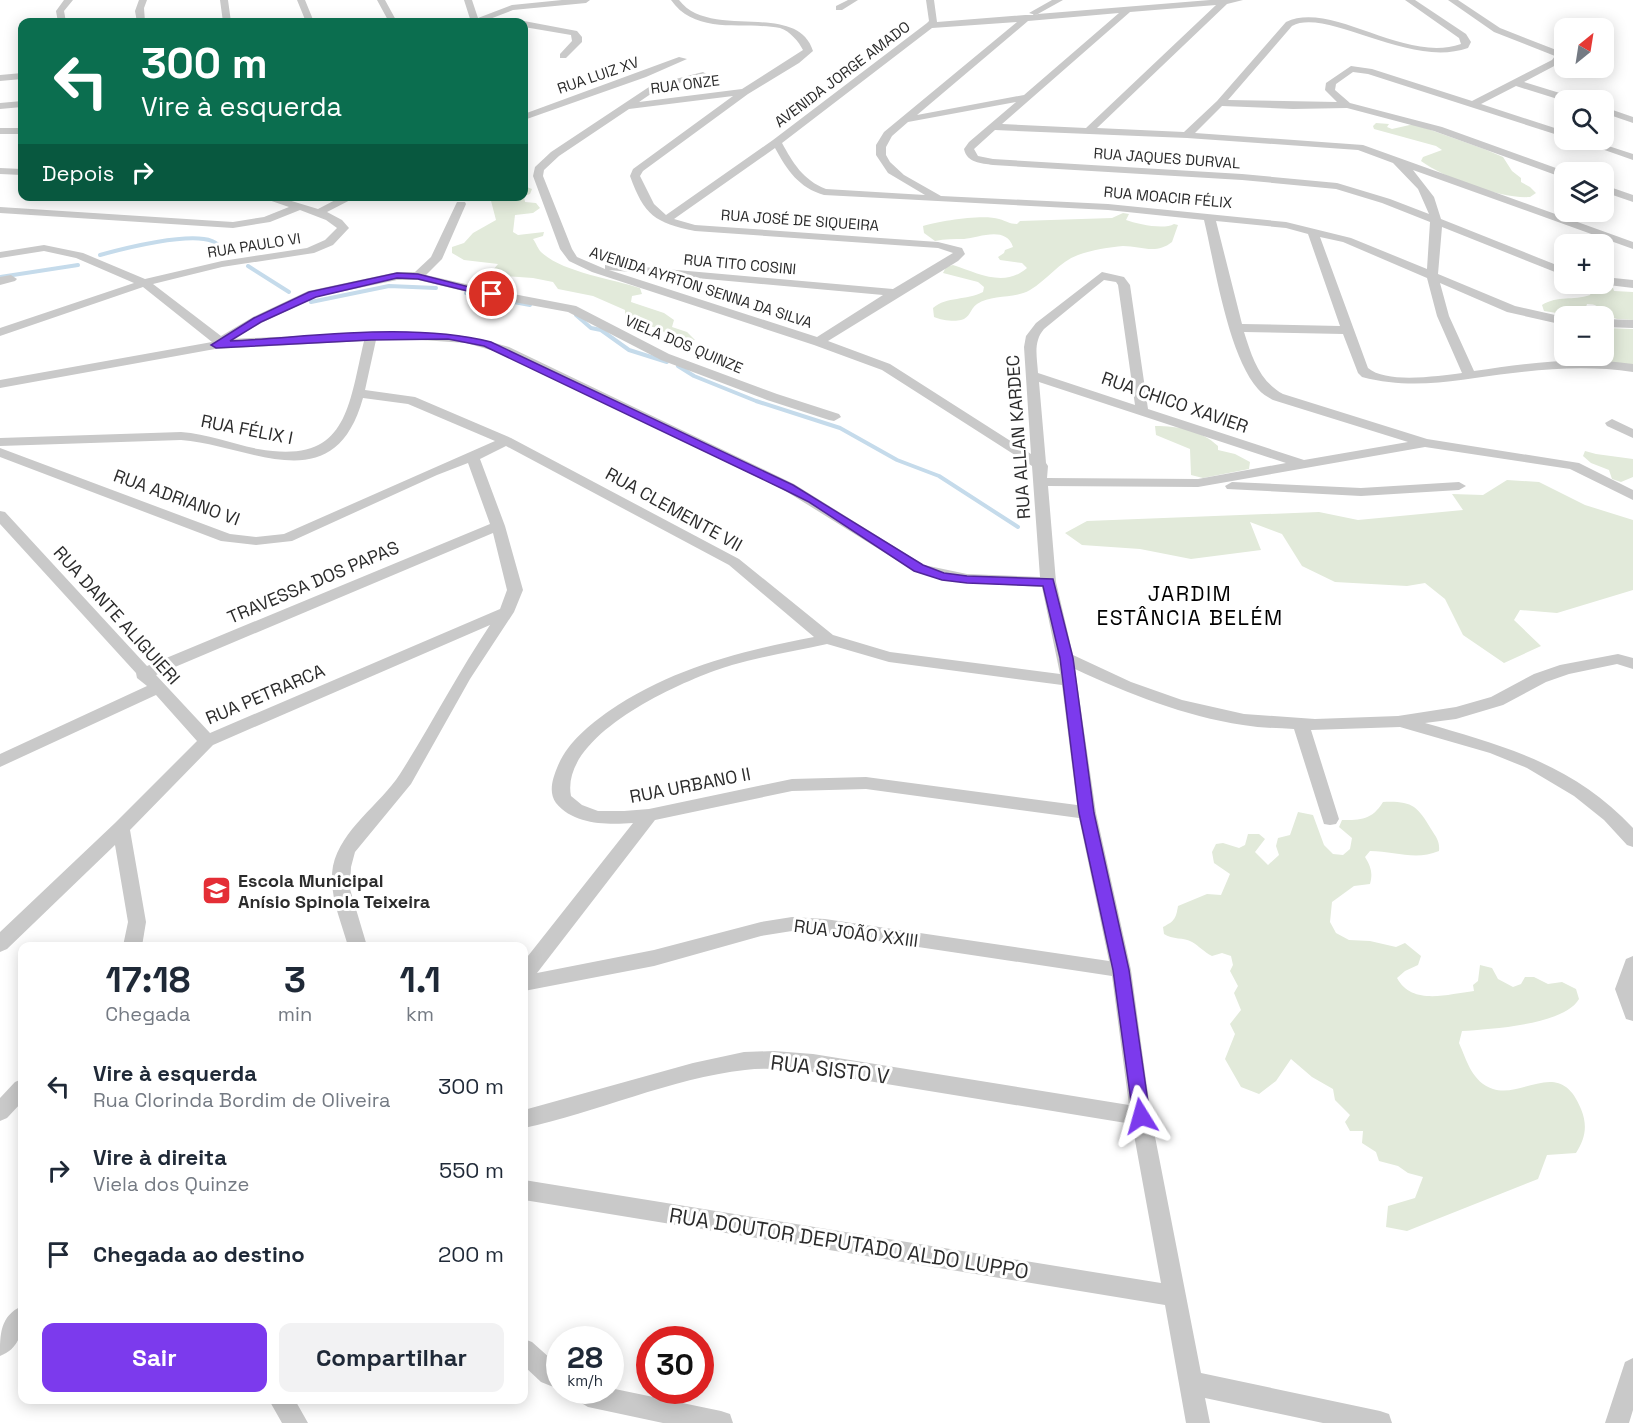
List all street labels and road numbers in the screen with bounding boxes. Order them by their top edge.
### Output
street label: AVENIDA JORGE AMADO [770,17,914,131]
street label: RUA LUIZ XV [555,52,641,98]
street label: RUA ONZE [649,70,721,98]
street label: RUA JAQUES DURVAL [1093,143,1241,173]
street label: RUA MOACIR FÉLIX [1103,182,1234,212]
street label: RUA JOSÉ DE SIQUEIRA [720,205,880,235]
street label: RUA PAULO VI [206,228,302,262]
street label: AVENIDA AYRTON SENNA DA SILVA [587,242,815,332]
street label: RUA TITO COSINI [683,250,797,278]
street label: VIELA DOS QUINZE [622,311,746,377]
street label: RUA ALLAN KARDEC [1001,354,1035,520]
street label: RUA CHICO XAVIER [1099,366,1251,438]
street label: RUA FÉLIX I [199,409,295,449]
street label: RUA CLEMENTE VII [602,462,746,556]
street label: RUA ADRIANO VI [111,463,243,531]
street label: TRAVESSA DOS PAPAS [224,535,402,629]
street label: RUA DANTE ALIGUIERI [49,541,185,689]
street label: RUA PETRARCA [202,659,328,729]
street label: RUA URBANO II [628,762,752,808]
street label: RUA JOÃO XXIII [793,914,919,952]
street label: RUA SISTO V [769,1048,891,1090]
street label: RUA DOUTOR DEPUTADO ALDO LUPPO [667,1201,1031,1285]

